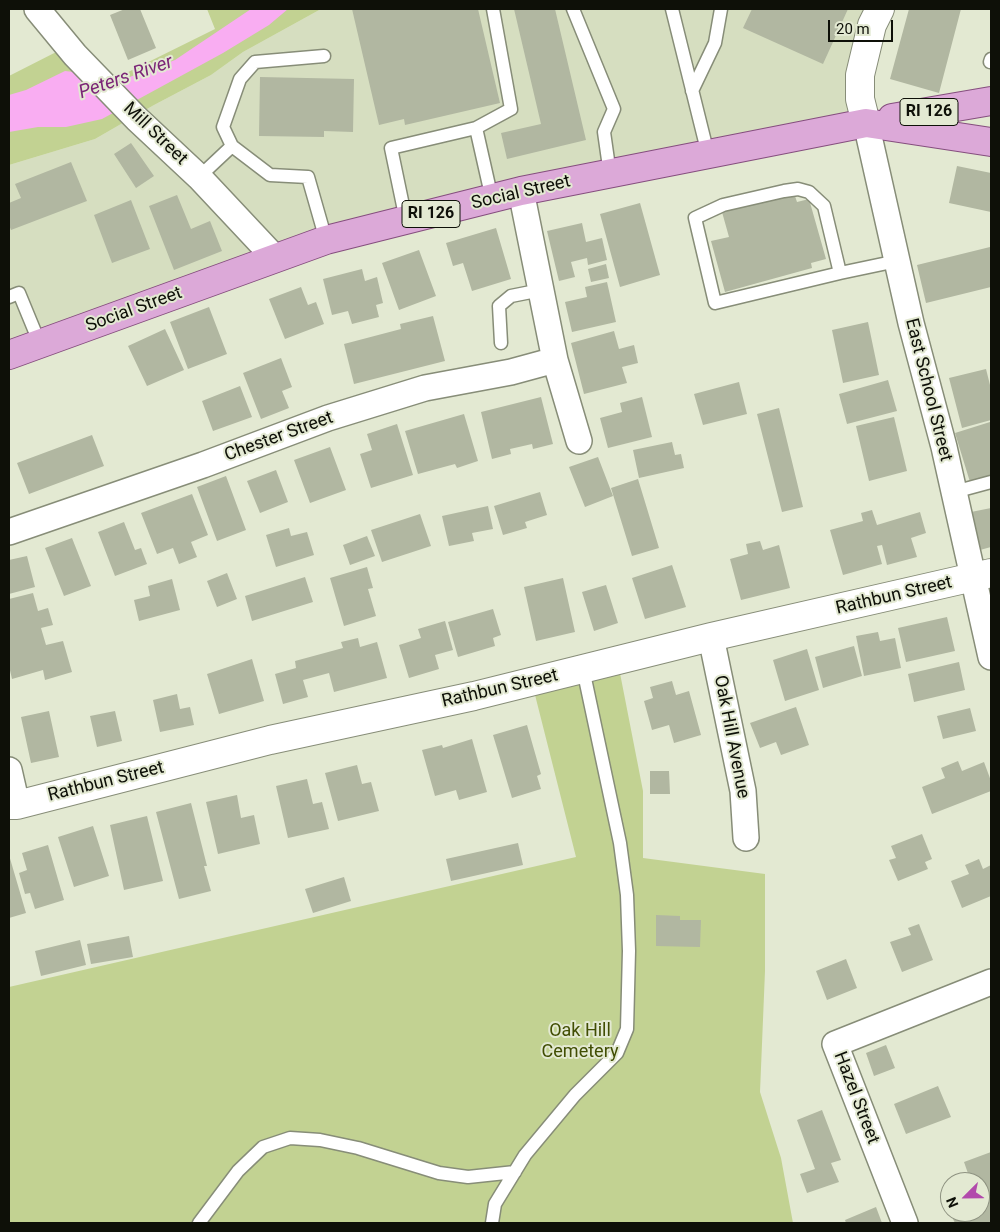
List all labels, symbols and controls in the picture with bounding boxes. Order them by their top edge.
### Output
scale bar [830,10,895,42]
text: 20 m [836,20,870,38]
water label: Peters River [76,51,176,105]
street label: Mill Street [118,98,192,170]
road number: RI 126 [900,98,958,125]
street label: Social Street [469,171,573,215]
road number: RI 126 [402,200,460,228]
street label: Social Street [83,283,185,337]
street label: East School Street [900,316,956,464]
street label: Chester Street [222,407,336,467]
street label: Rathbun Street [834,572,954,620]
street label: Rathbun Street [440,665,560,713]
street label: Oak Hill Avenue [708,674,754,800]
street label: Rathbun Street [46,757,166,807]
park label: Oak Hill Cemetery [542,1020,618,1062]
street label: Hazel Street [828,1049,884,1147]
north arrow [940,1172,990,1222]
text: N [943,1195,961,1210]

